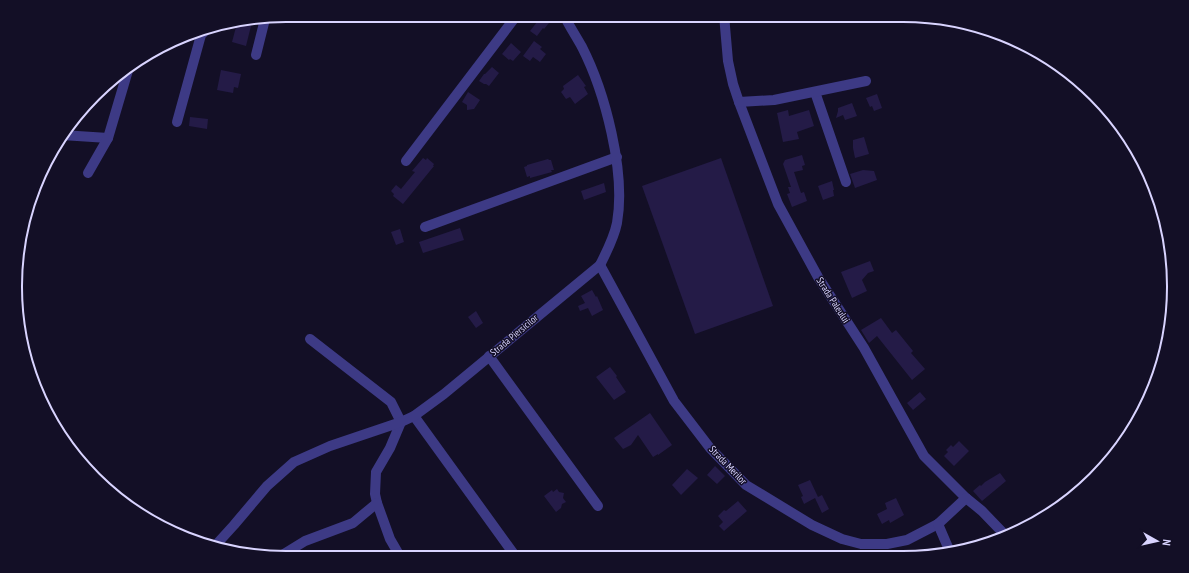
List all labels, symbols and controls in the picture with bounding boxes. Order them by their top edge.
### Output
street label: Strada Paleului [813,275,853,325]
street label: Strada Piersicilor [487,311,541,359]
street label: Strada Merilor [706,443,750,487]
north arrow [1137,521,1177,561]
text: N [1160,538,1174,546]

